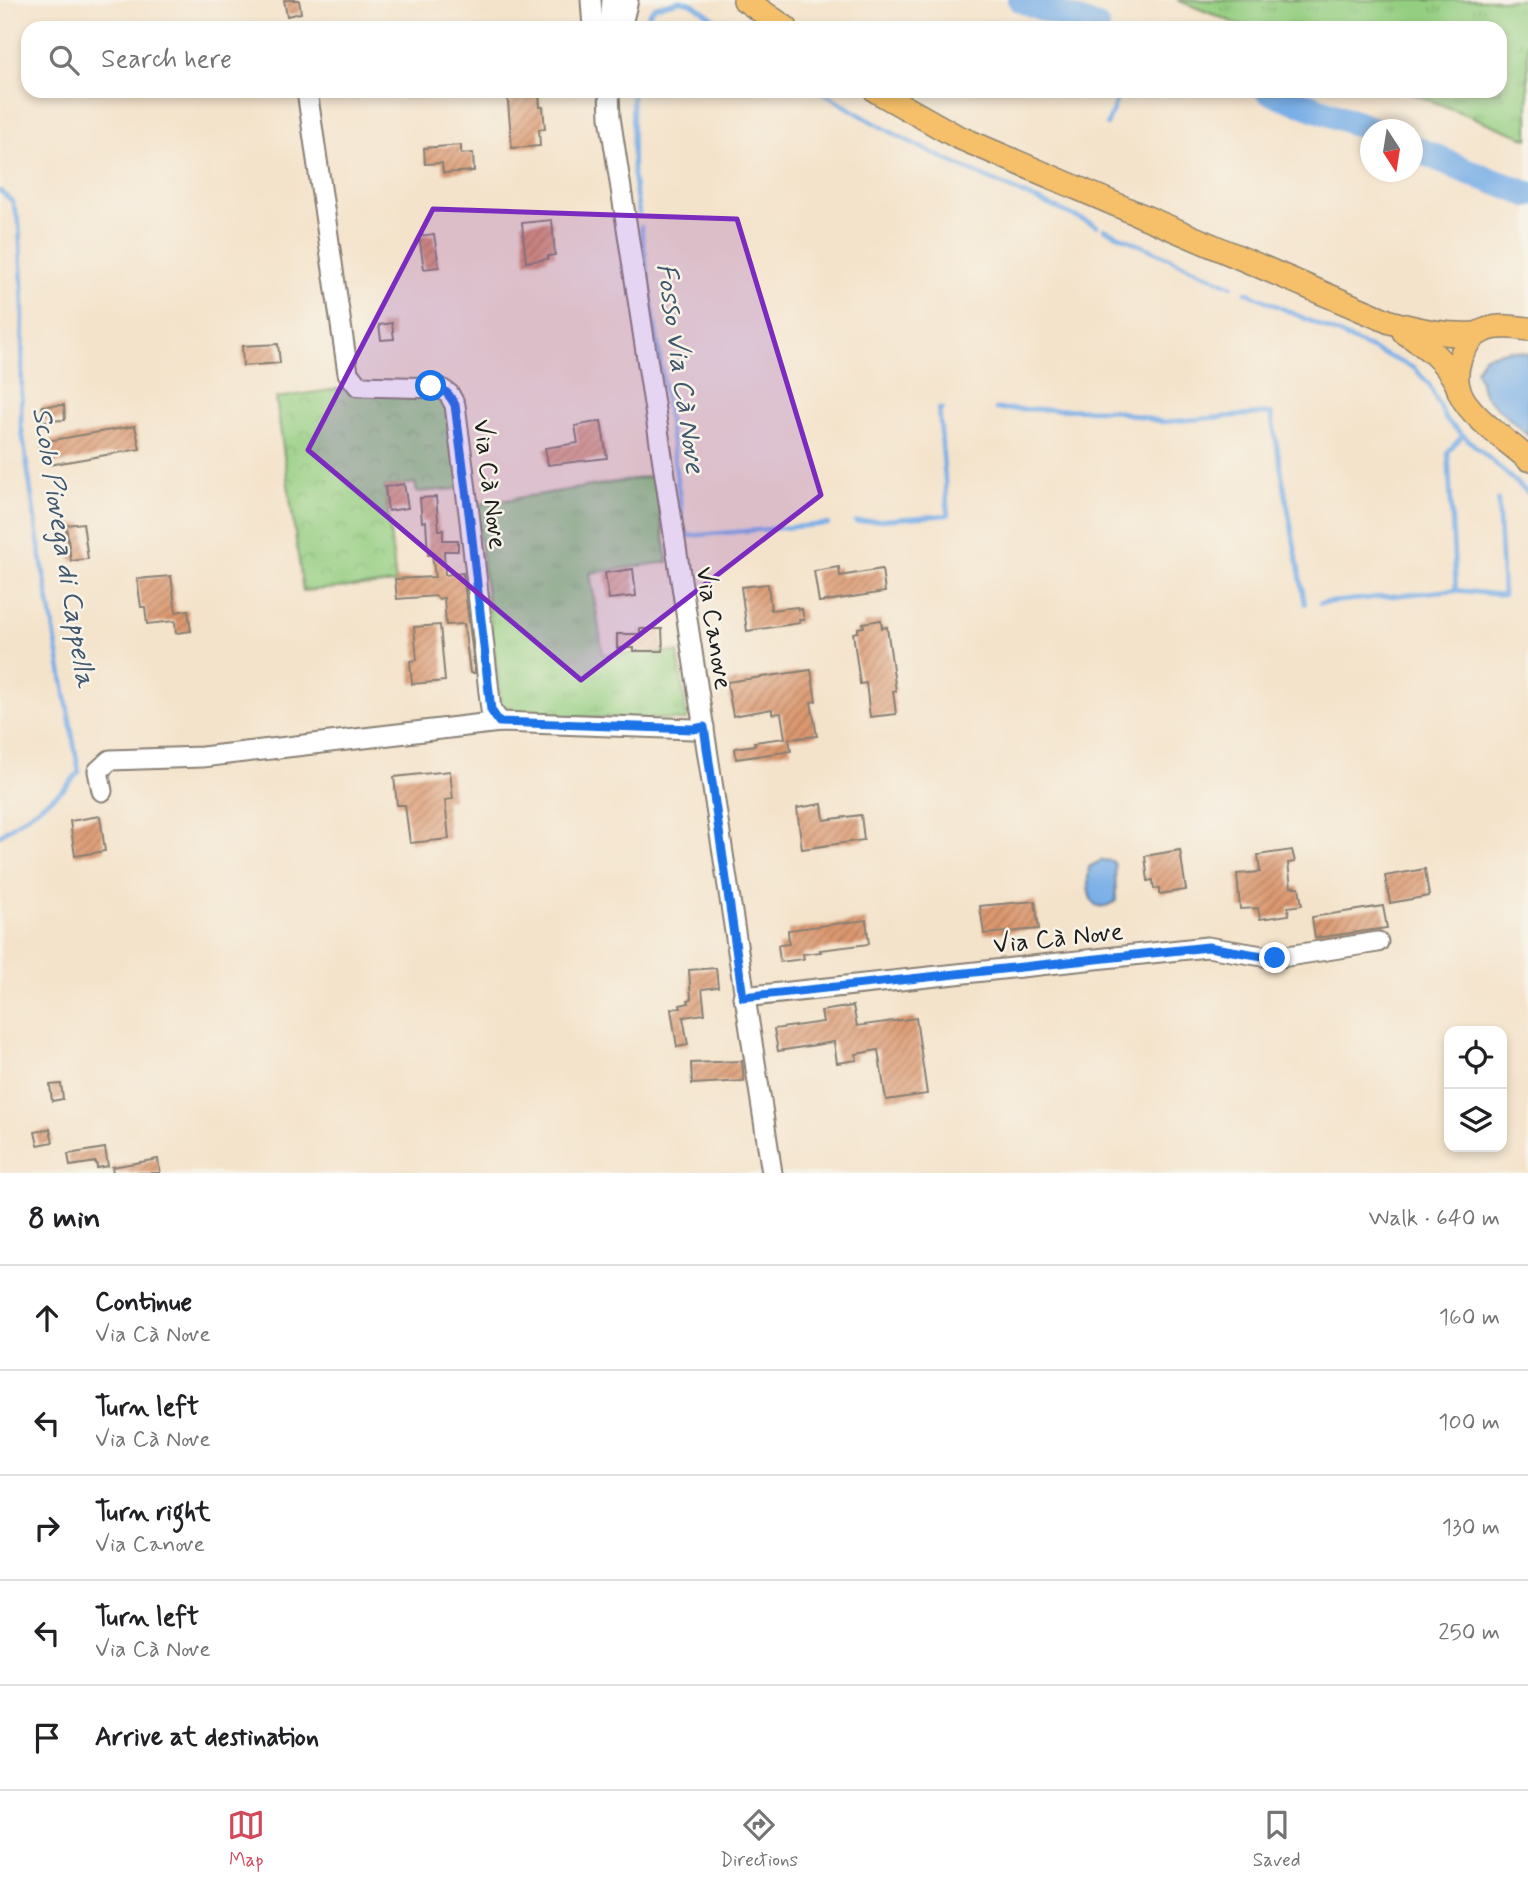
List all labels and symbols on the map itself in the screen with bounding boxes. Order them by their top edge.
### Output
north arrow [1360,119,1423,182]
water label: Fosso Via Cà Nove [646,261,713,477]
route start [415,370,446,401]
water label: Scolo Piovega di Cappella [22,405,103,691]
street label: Via Cà Nove [464,417,514,551]
street label: Via Canove [687,564,740,692]
street label: Via Cà Nove [991,915,1125,963]
route end [1259,942,1290,973]

